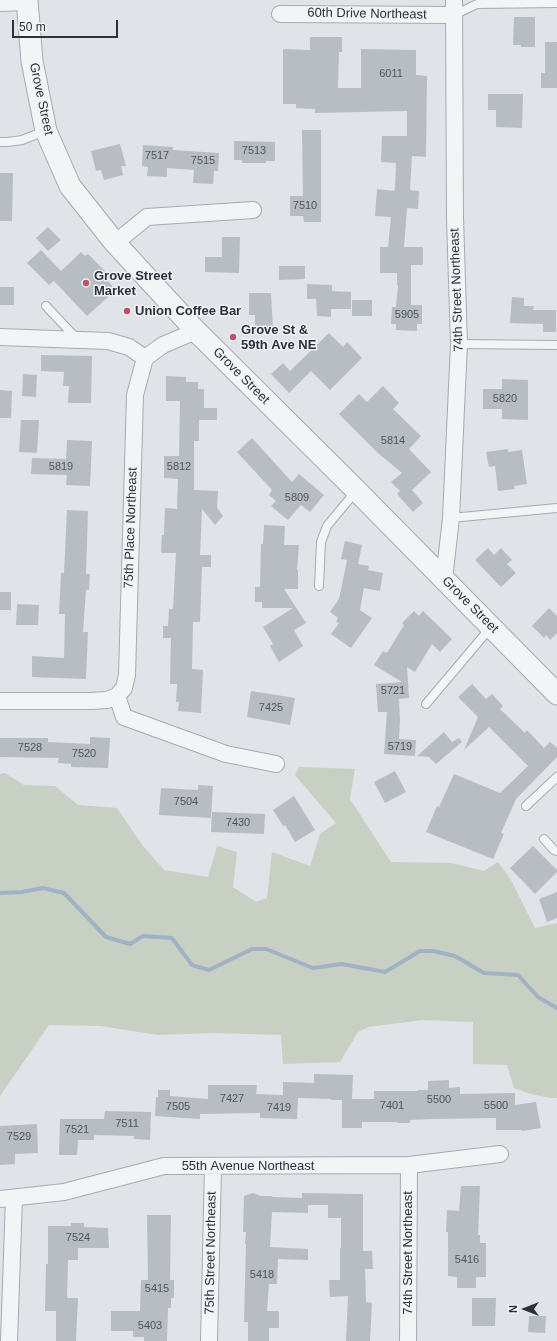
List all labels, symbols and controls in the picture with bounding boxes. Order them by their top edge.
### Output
street label: 60th Drive Northeast [307,5,427,23]
scale bar [14,12,120,38]
text: 50 m [19,20,46,34]
street label: Grove Street [26,61,56,137]
house number: 6011 [379,67,403,81]
house number: 7513 [242,144,266,158]
house number: 7517 [145,149,169,163]
house number: 7515 [191,154,215,168]
house number: 7510 [293,199,317,213]
street label: 74th Street Northeast [447,228,467,352]
place label: Grove Street Market [94,268,172,299]
marker: Grove Street Market [81,278,91,288]
place label: Union Coffee Bar [135,303,241,319]
marker: Union Coffee Bar [122,306,132,316]
house number: 5905 [395,308,419,322]
place label: Grove St & 59th Ave NE [241,322,316,353]
marker: Grove St & 59th Ave NE [228,332,238,342]
street label: Grove Street [209,344,273,408]
house number: 5820 [493,392,517,406]
house number: 5814 [381,434,405,448]
house number: 5819 [49,460,73,474]
house number: 5812 [167,460,191,474]
street label: 75th Place Northeast [121,467,141,589]
house number: 5809 [285,491,309,505]
street label: Grove Street [438,573,502,637]
house number: 5721 [381,684,405,698]
house number: 7425 [259,701,283,715]
house number: 5719 [388,740,412,754]
house number: 7528 [18,741,42,755]
house number: 7520 [72,747,96,761]
house number: 7504 [174,795,198,809]
house number: 7430 [226,816,250,830]
house number: 7427 [220,1092,244,1106]
house number: 5500 [427,1093,451,1107]
house number: 7401 [380,1099,404,1113]
house number: 5500 [484,1099,508,1113]
house number: 7505 [166,1100,190,1114]
house number: 7419 [267,1101,291,1115]
house number: 7511 [115,1117,139,1131]
house number: 7521 [65,1123,89,1137]
house number: 7529 [7,1130,31,1144]
street label: 55th Avenue Northeast [182,1158,314,1174]
street label: 75th Street Northeast [202,1191,220,1315]
street label: 74th Street Northeast [400,1191,416,1315]
house number: 7524 [66,1231,90,1245]
house number: 5416 [455,1253,479,1267]
house number: 5418 [250,1268,274,1282]
house number: 5415 [145,1282,169,1296]
north arrow [505,1289,545,1329]
text: N [507,1305,519,1313]
house number: 5403 [138,1319,162,1333]

